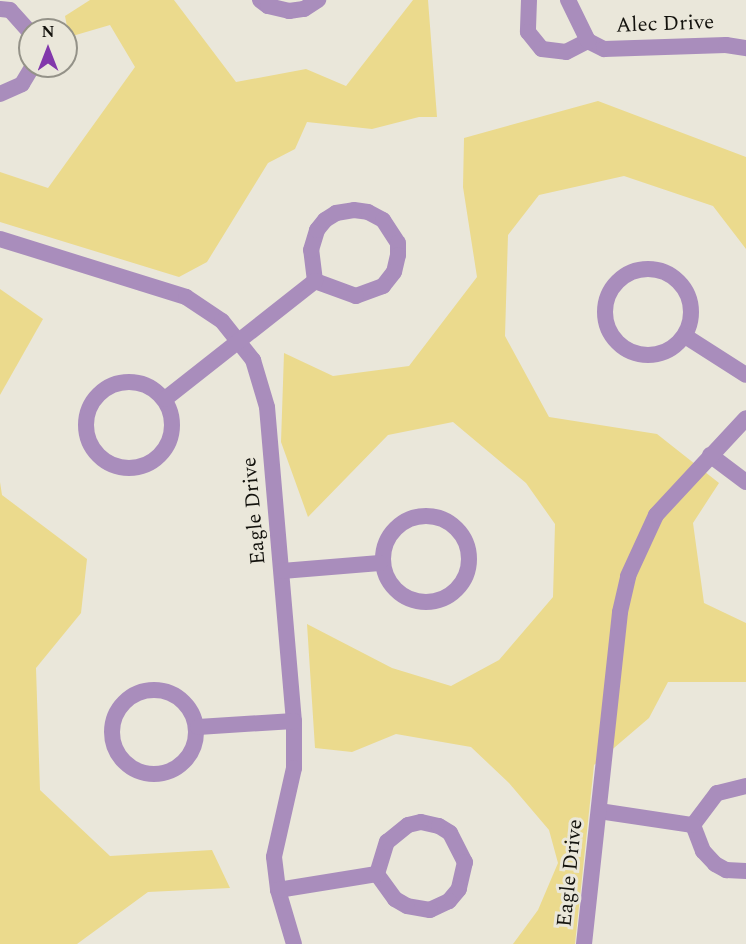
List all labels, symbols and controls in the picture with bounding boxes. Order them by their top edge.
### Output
street label: Alec Drive [615,10,715,38]
north arrow [18,18,78,78]
text: N [41,20,55,44]
street label: Eagle Drive [237,456,271,566]
street label: Eagle Drive [552,818,588,928]

